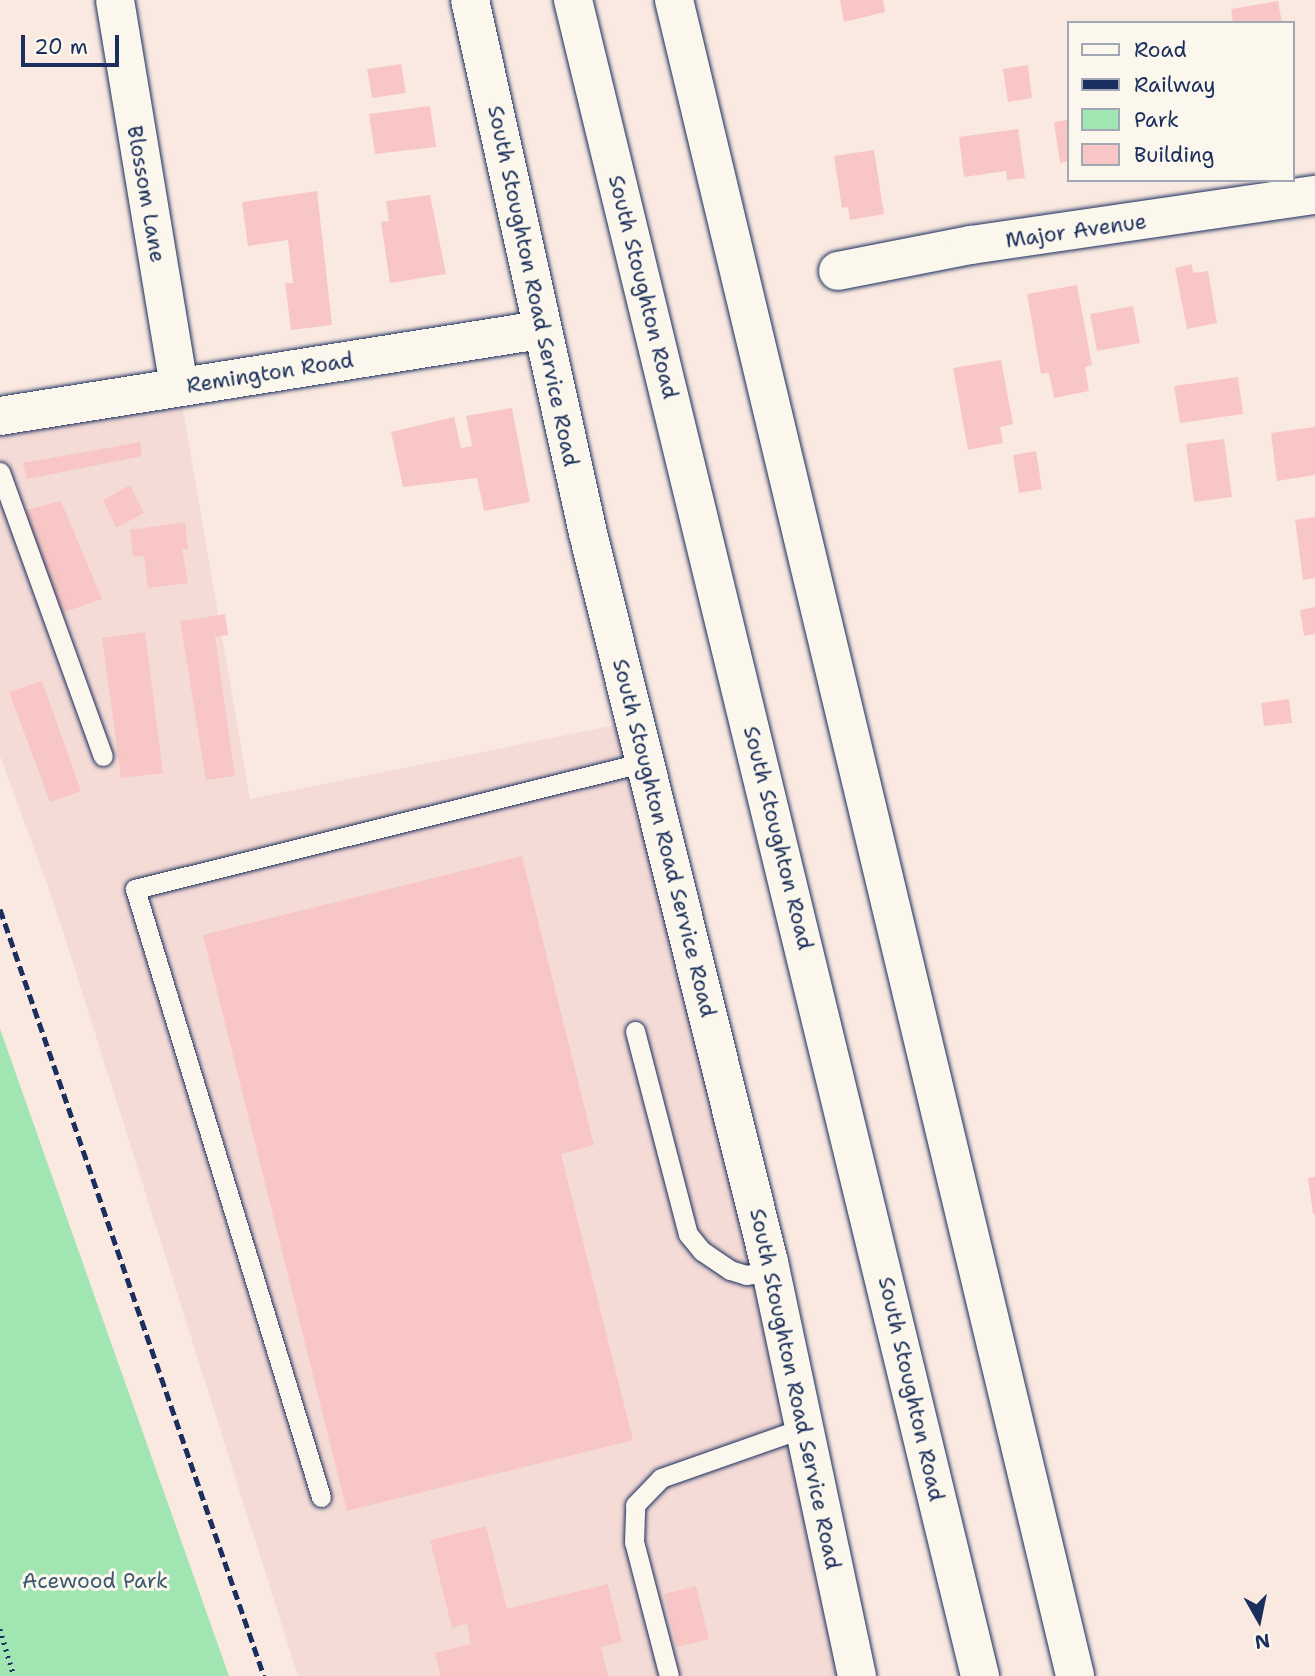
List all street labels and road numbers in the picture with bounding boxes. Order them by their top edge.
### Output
street label: South Stoughton Road Service Road [482,103,584,469]
street label: Blossom Lane [122,124,170,264]
street label: South Stoughton Road [603,173,683,401]
street label: Major Avenue [1004,209,1148,253]
street label: Remington Road [185,347,355,399]
street label: South Stoughton Road Service Road [607,656,721,1020]
street label: South Stoughton Road [738,724,818,952]
street label: South Stoughton Road Service Road [744,1206,846,1572]
street label: South Stoughton Road [873,1274,949,1504]

